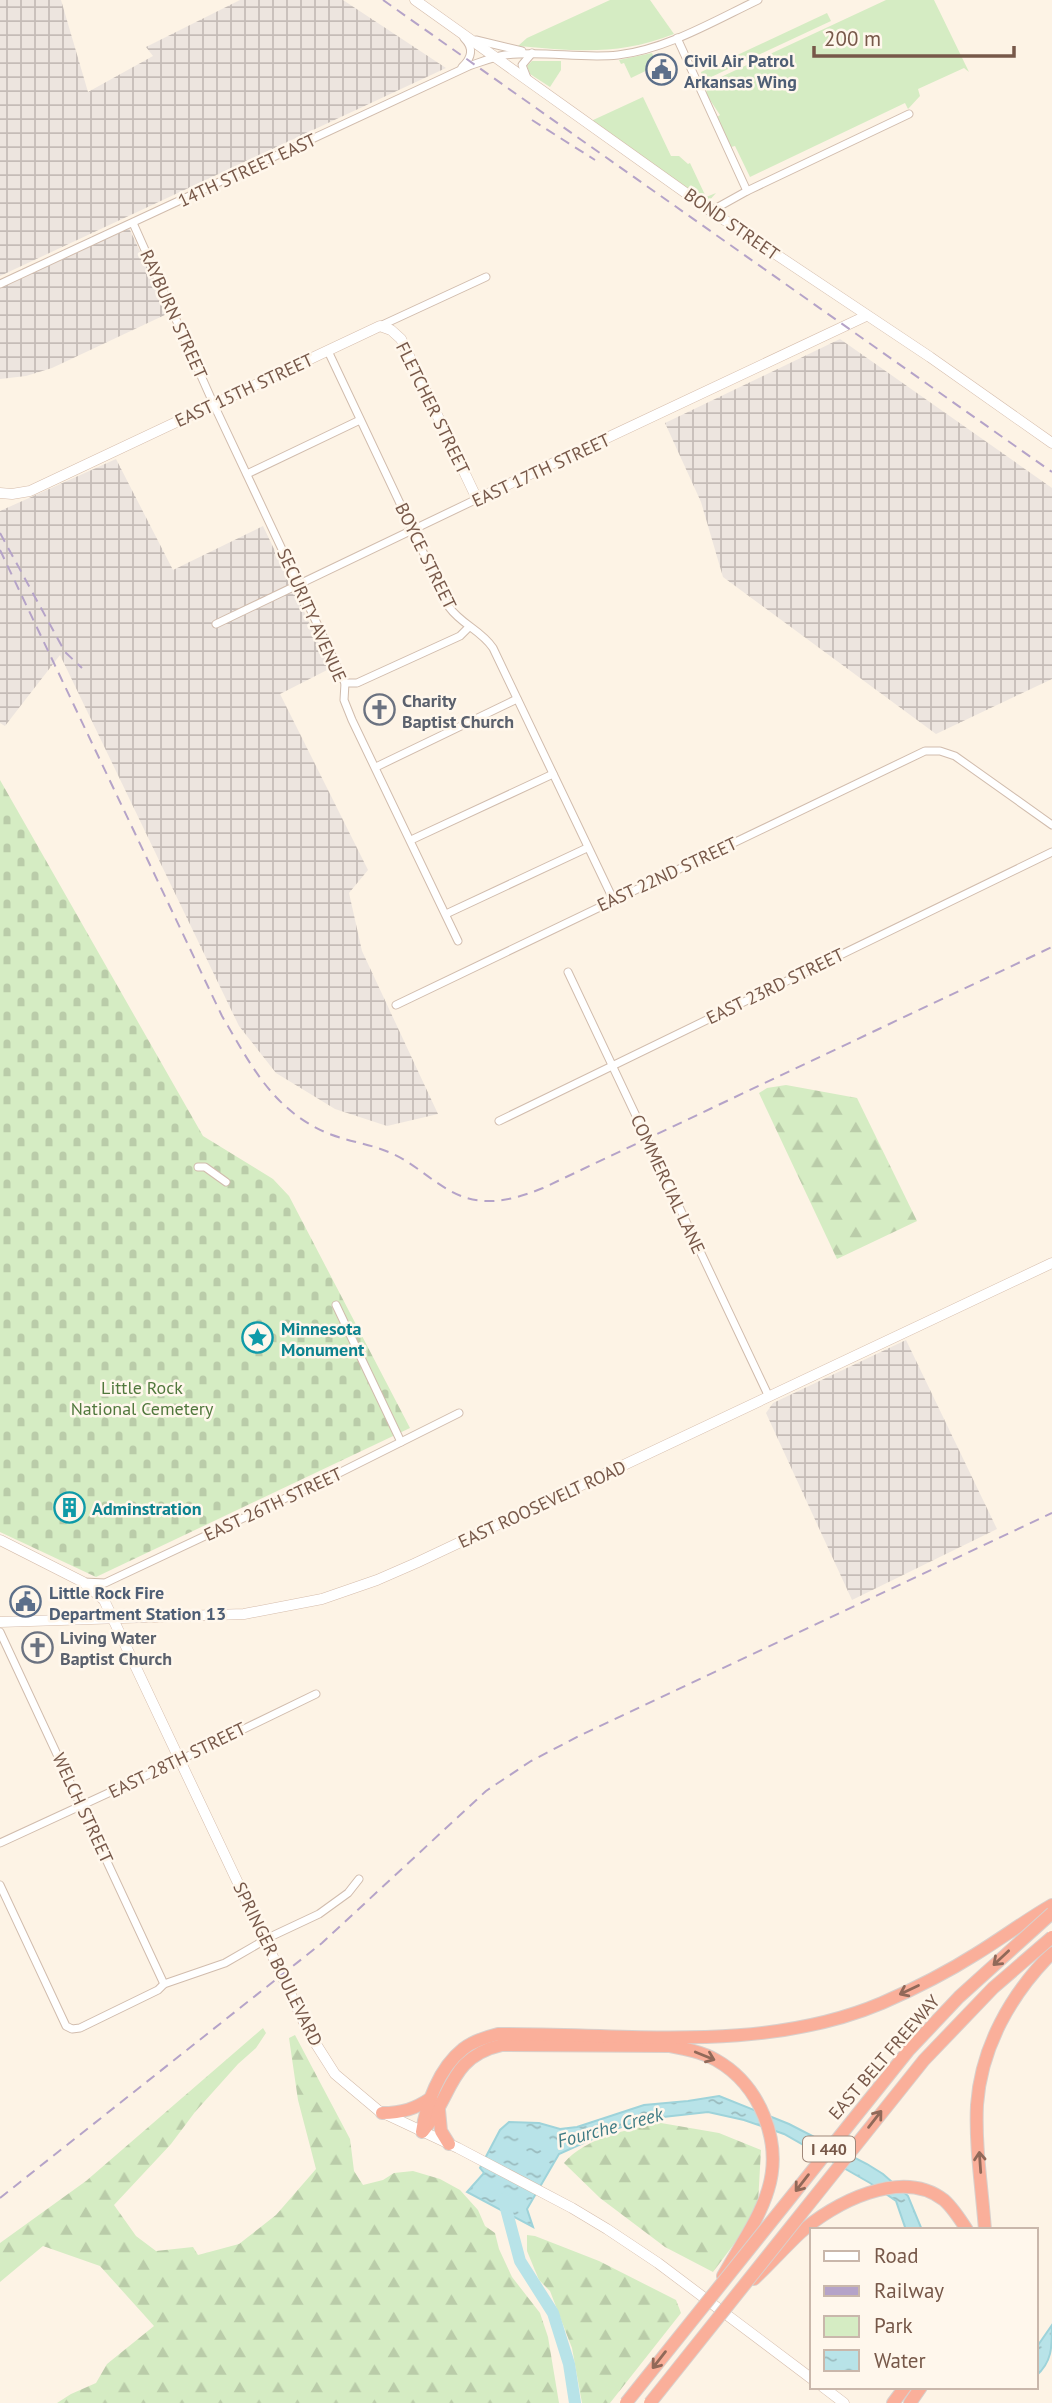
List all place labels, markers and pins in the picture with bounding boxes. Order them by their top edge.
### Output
place label: Civil Air Patrol Arkansas Wing [684,49,797,93]
public building icon: Civil Air Patrol Arkansas Wing [644,53,678,87]
place label: Charity Baptist Church [402,689,514,733]
church icon: Charity Baptist Church [362,693,396,727]
place label: Minnesota Monument [281,1317,365,1361]
place icon: Minnesota Monument [241,1321,275,1355]
building icon: Adminstration [52,1491,86,1525]
place label: Adminstration [92,1497,201,1520]
place label: Little Rock Fire Department Station 13 [49,1581,226,1625]
public building icon: Little Rock Fire Department Station 13 [9,1585,43,1619]
place label: Living Water Baptist Church [60,1626,172,1670]
church icon: Living Water Baptist Church [20,1630,54,1664]

